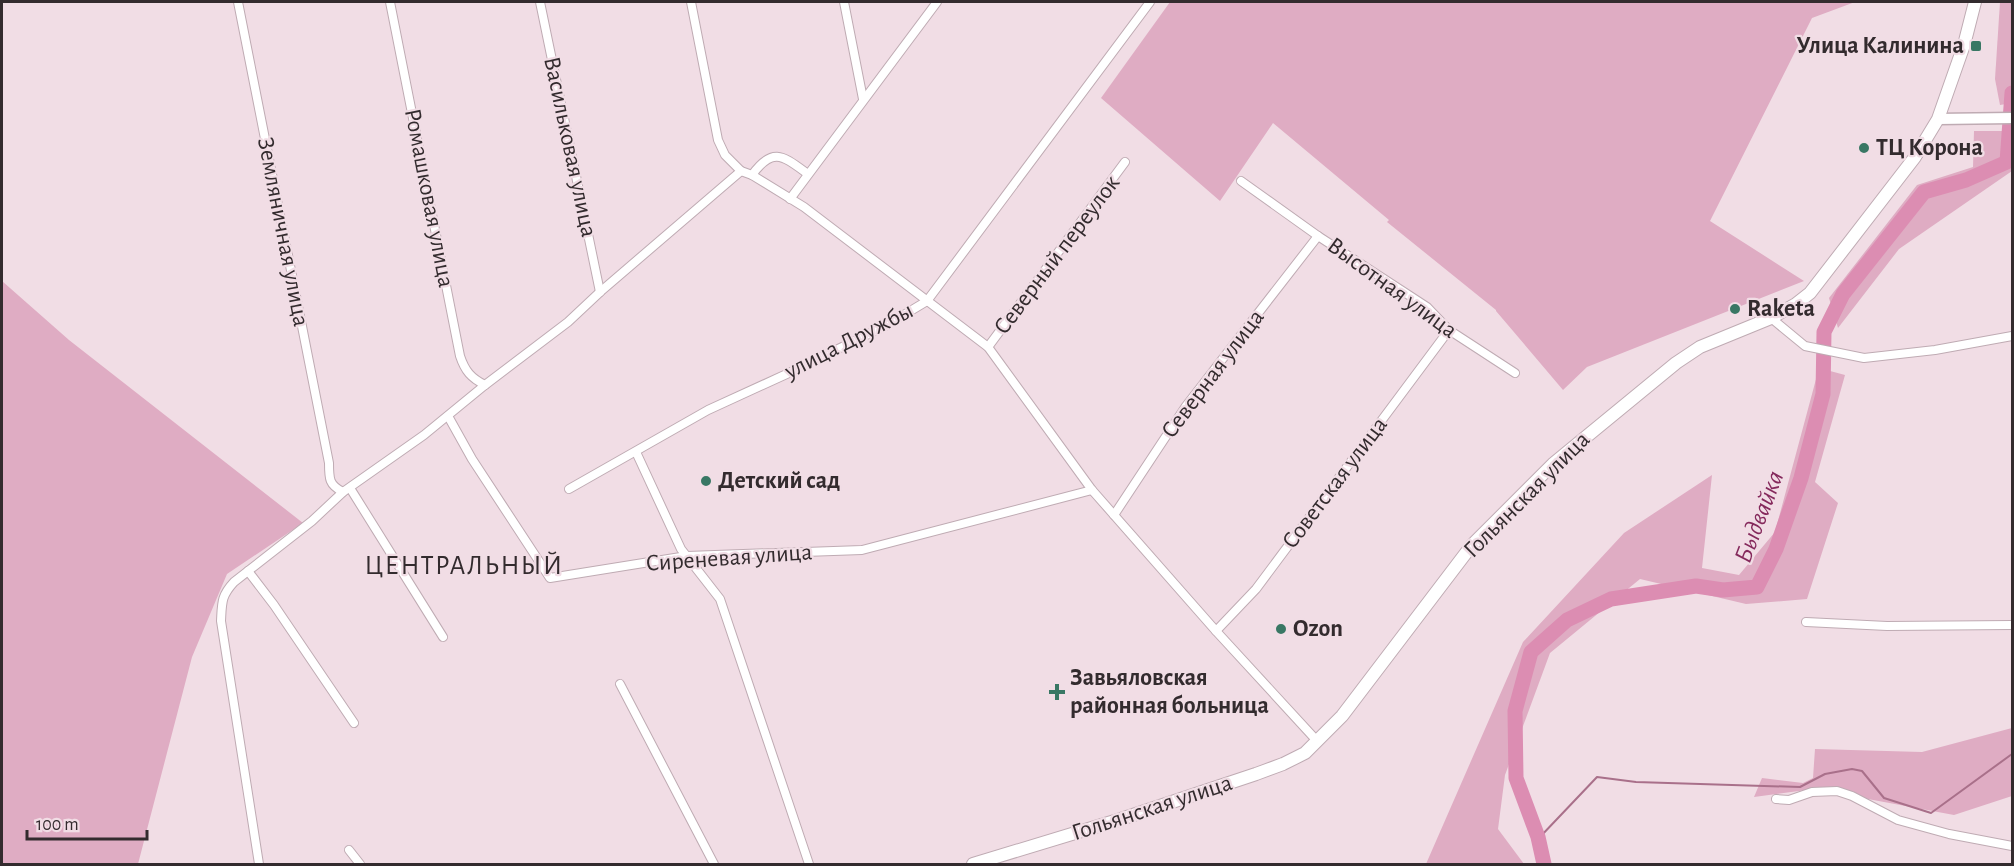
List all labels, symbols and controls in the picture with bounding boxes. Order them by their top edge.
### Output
place label: Улица Калинина [1796,34,1964,58]
marker: Улица Калинина [1969,39,1983,53]
street label: Васильковая улица [539,55,601,239]
street label: Ромашковая улица [400,107,458,289]
street label: Земляничная улица [253,135,313,329]
place label: ТЦ Корона [1876,136,1983,160]
marker: ТЦ Корона [1857,141,1871,155]
street label: Северный переулок [990,171,1124,339]
street label: Высотная улица [1323,233,1461,343]
place label: Raketa [1747,297,1815,321]
street label: улица Дружбы [780,298,917,384]
marker: Raketa [1728,302,1742,316]
street label: Северная улица [1157,305,1269,443]
street label: Советская улица [1278,413,1392,553]
street label: Гольянская улица [1459,427,1595,563]
water label: Быдвайка [1730,467,1788,567]
place label: Детский сад [718,469,840,493]
marker: Детский сад [699,474,713,488]
street label: Сиреневая улица [645,540,813,576]
district label: ЦЕНТРАЛЬНЫЙ [364,551,564,579]
place label: Ozon [1293,617,1343,641]
marker: Ozon [1274,622,1288,636]
place label: Завьяловская районная больница [1070,666,1269,718]
marker: Завьяловская районная больница [1048,683,1066,701]
street label: Гольянская улица [1069,771,1235,845]
scale bar [27,803,147,841]
text: 100 m [36,816,79,834]

